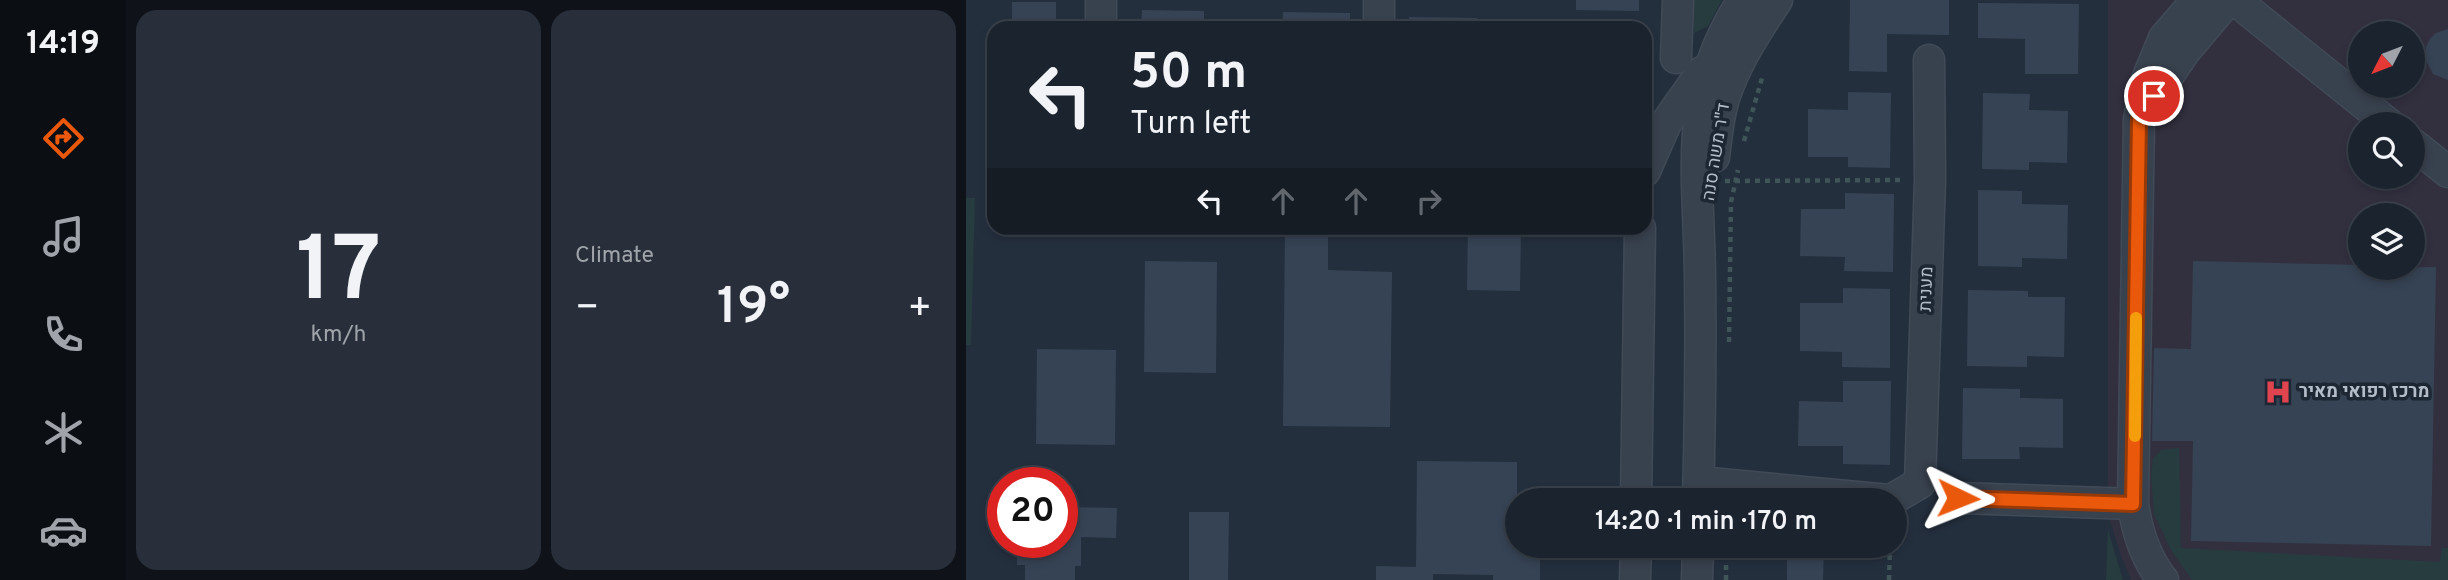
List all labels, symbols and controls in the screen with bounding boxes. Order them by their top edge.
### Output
north arrow [2348,21,2426,98]
map controls [2348,21,2425,280]
text: 14:19 [26,25,100,65]
text: 50 m [1130,44,1247,106]
icon: left [1015,49,1106,140]
pin [2124,66,2184,126]
icon: arrive [2135,77,2173,115]
street label: ד"ר משה סנה [1698,101,1736,203]
text: Turn left [1130,105,1251,145]
button: search [2348,112,2425,189]
icon: directions [39,114,88,163]
icon: left [1191,182,1229,220]
icon: ahead [1264,182,1302,220]
icon: ahead [1337,182,1375,220]
icon: right [1410,182,1448,220]
button: layers [2348,203,2425,280]
icon: music [39,212,88,261]
text: 17 [296,218,381,333]
text: Climate [575,242,654,271]
street label: מענית [1915,266,1939,312]
text: 19° [717,276,790,342]
text: − [575,285,600,334]
text: + [907,285,932,334]
icon: phone [39,310,88,359]
text: km/h [311,321,366,350]
hospital icon: מרכז רפואי מאיר [2263,377,2293,407]
place label: מרכז רפואי מאיר [2299,381,2429,404]
icon: climate [39,408,88,457]
position arrow [1921,461,1995,535]
speed limit sign: 20 [987,467,1078,558]
icon: car [39,506,88,555]
text: 14:20 · 1 min · 170 m [1595,506,1817,539]

